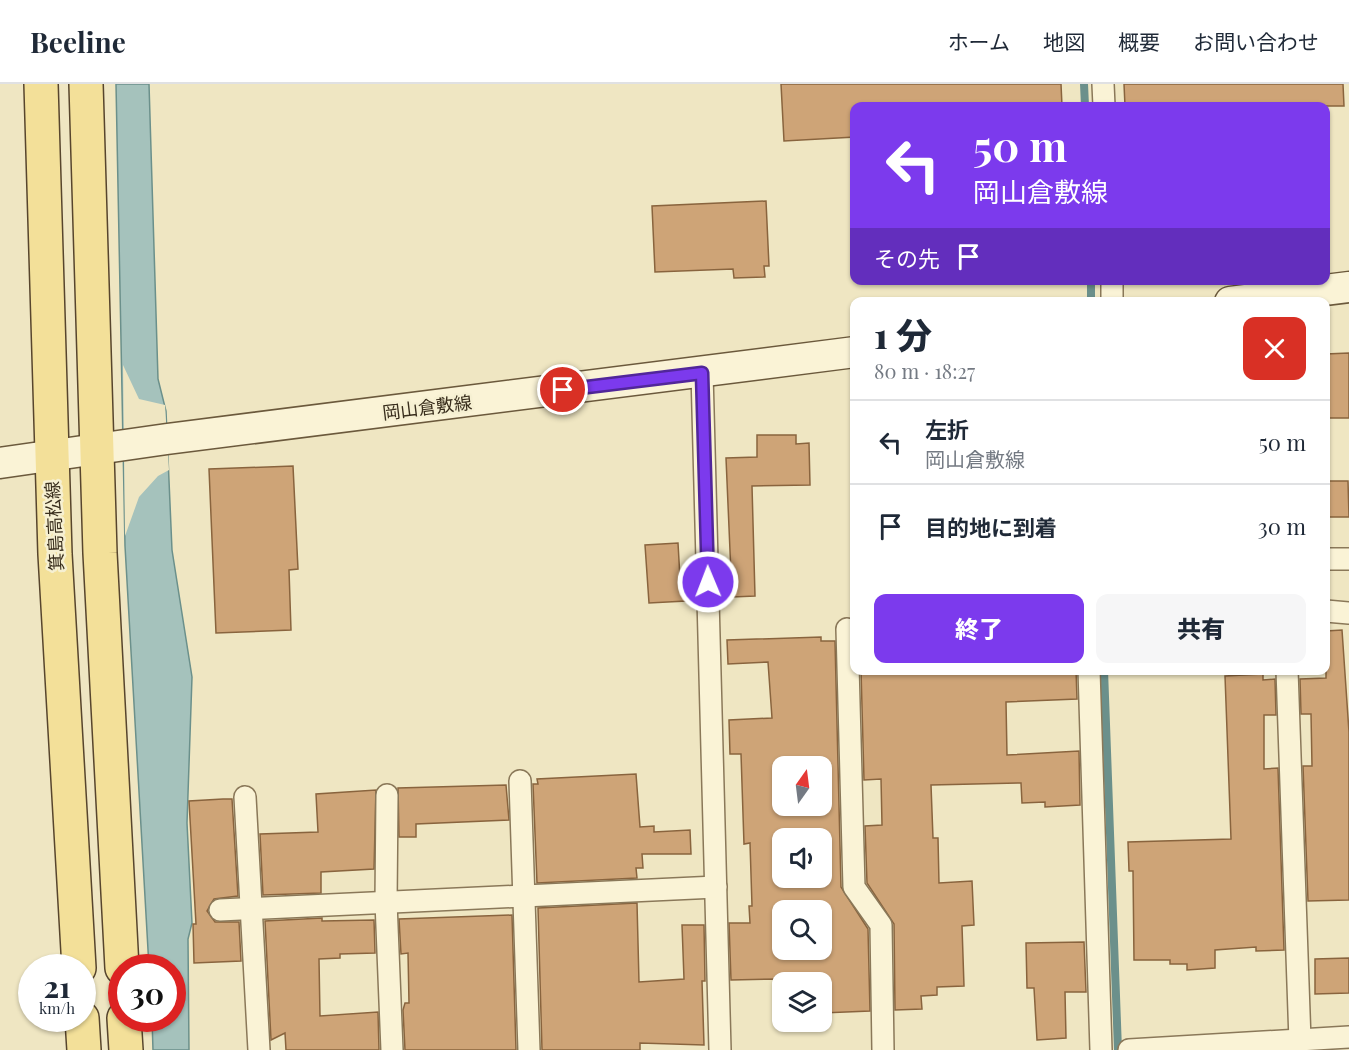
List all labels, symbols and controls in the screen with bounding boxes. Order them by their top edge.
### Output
text: Beeline [30,23,126,60]
text: ホーム [948,27,1010,55]
text: 地図 [1043,27,1085,55]
text: 概要 [1118,27,1160,55]
text: お問い合わせ [1193,27,1319,55]
text: 50 m [973,117,1067,173]
icon: left [874,126,952,204]
text: 岡山倉敷線 [973,173,1108,209]
icon: arrive [952,240,985,273]
text: その先 [874,243,940,273]
text: 1 分 [874,310,932,358]
button: close [1243,317,1306,380]
text: 80 m · 18:27 [874,357,975,384]
pin [537,364,588,415]
icon: arrive [546,373,579,406]
street label: 岡山倉敷線 [381,390,473,424]
text: 左折 [925,414,969,444]
icon: left [874,426,907,459]
text: 50 m [1259,427,1306,457]
text: 岡山倉敷線 [925,445,1025,472]
street label: 箕島高松線 [40,480,68,572]
icon: arrive [874,510,907,543]
text: 30 m [1258,511,1306,541]
text: 目的地に到着 [925,512,1057,542]
position arrow [676,550,740,614]
button: 終了 [874,594,1084,663]
button: 共有 [1096,594,1306,663]
north arrow [772,756,832,816]
map controls [772,756,832,1032]
button: sound [772,828,832,888]
button: search [772,900,832,960]
speed limit sign: 30 [108,954,186,1032]
text: 21 [43,966,71,1006]
button: layers [772,972,832,1032]
text: km/h [39,998,75,1018]

